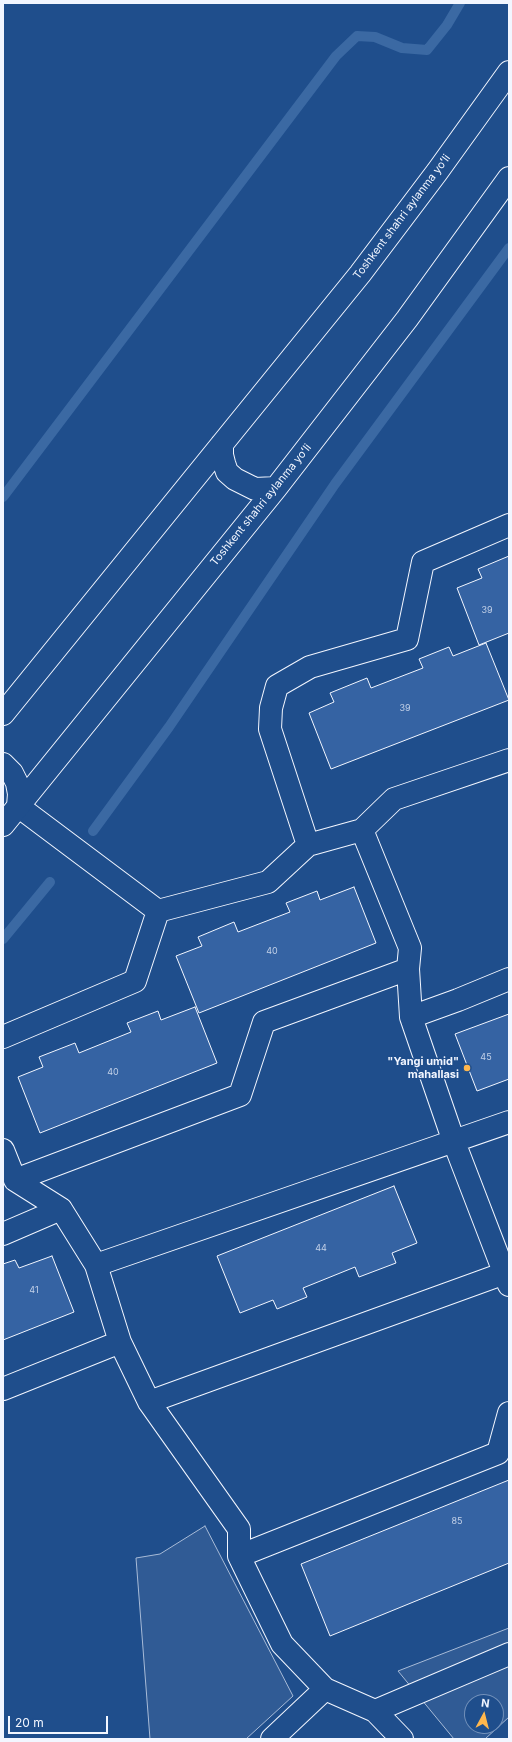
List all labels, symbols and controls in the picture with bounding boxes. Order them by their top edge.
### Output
street label: Toshkent shahri aylanma yoʻli [351,152,453,282]
street label: Toshkent shahri aylanma yoʻli [208,441,314,569]
house number: 39 [481,605,493,615]
house number: 39 [399,703,411,713]
house number: 40 [266,946,278,956]
house number: 45 [480,1052,492,1062]
place label: "Yangi umid" mahallasi [387,1055,459,1081]
marker: "Yangi umid" mahallasi [462,1063,472,1073]
house number: 40 [107,1067,119,1077]
house number: 44 [315,1243,327,1253]
house number: 41 [29,1285,39,1295]
house number: 85 [451,1516,463,1526]
north arrow [464,1694,504,1734]
text: N [480,1696,490,1711]
scale bar [10,1708,110,1734]
text: 20 m [15,1715,44,1730]

